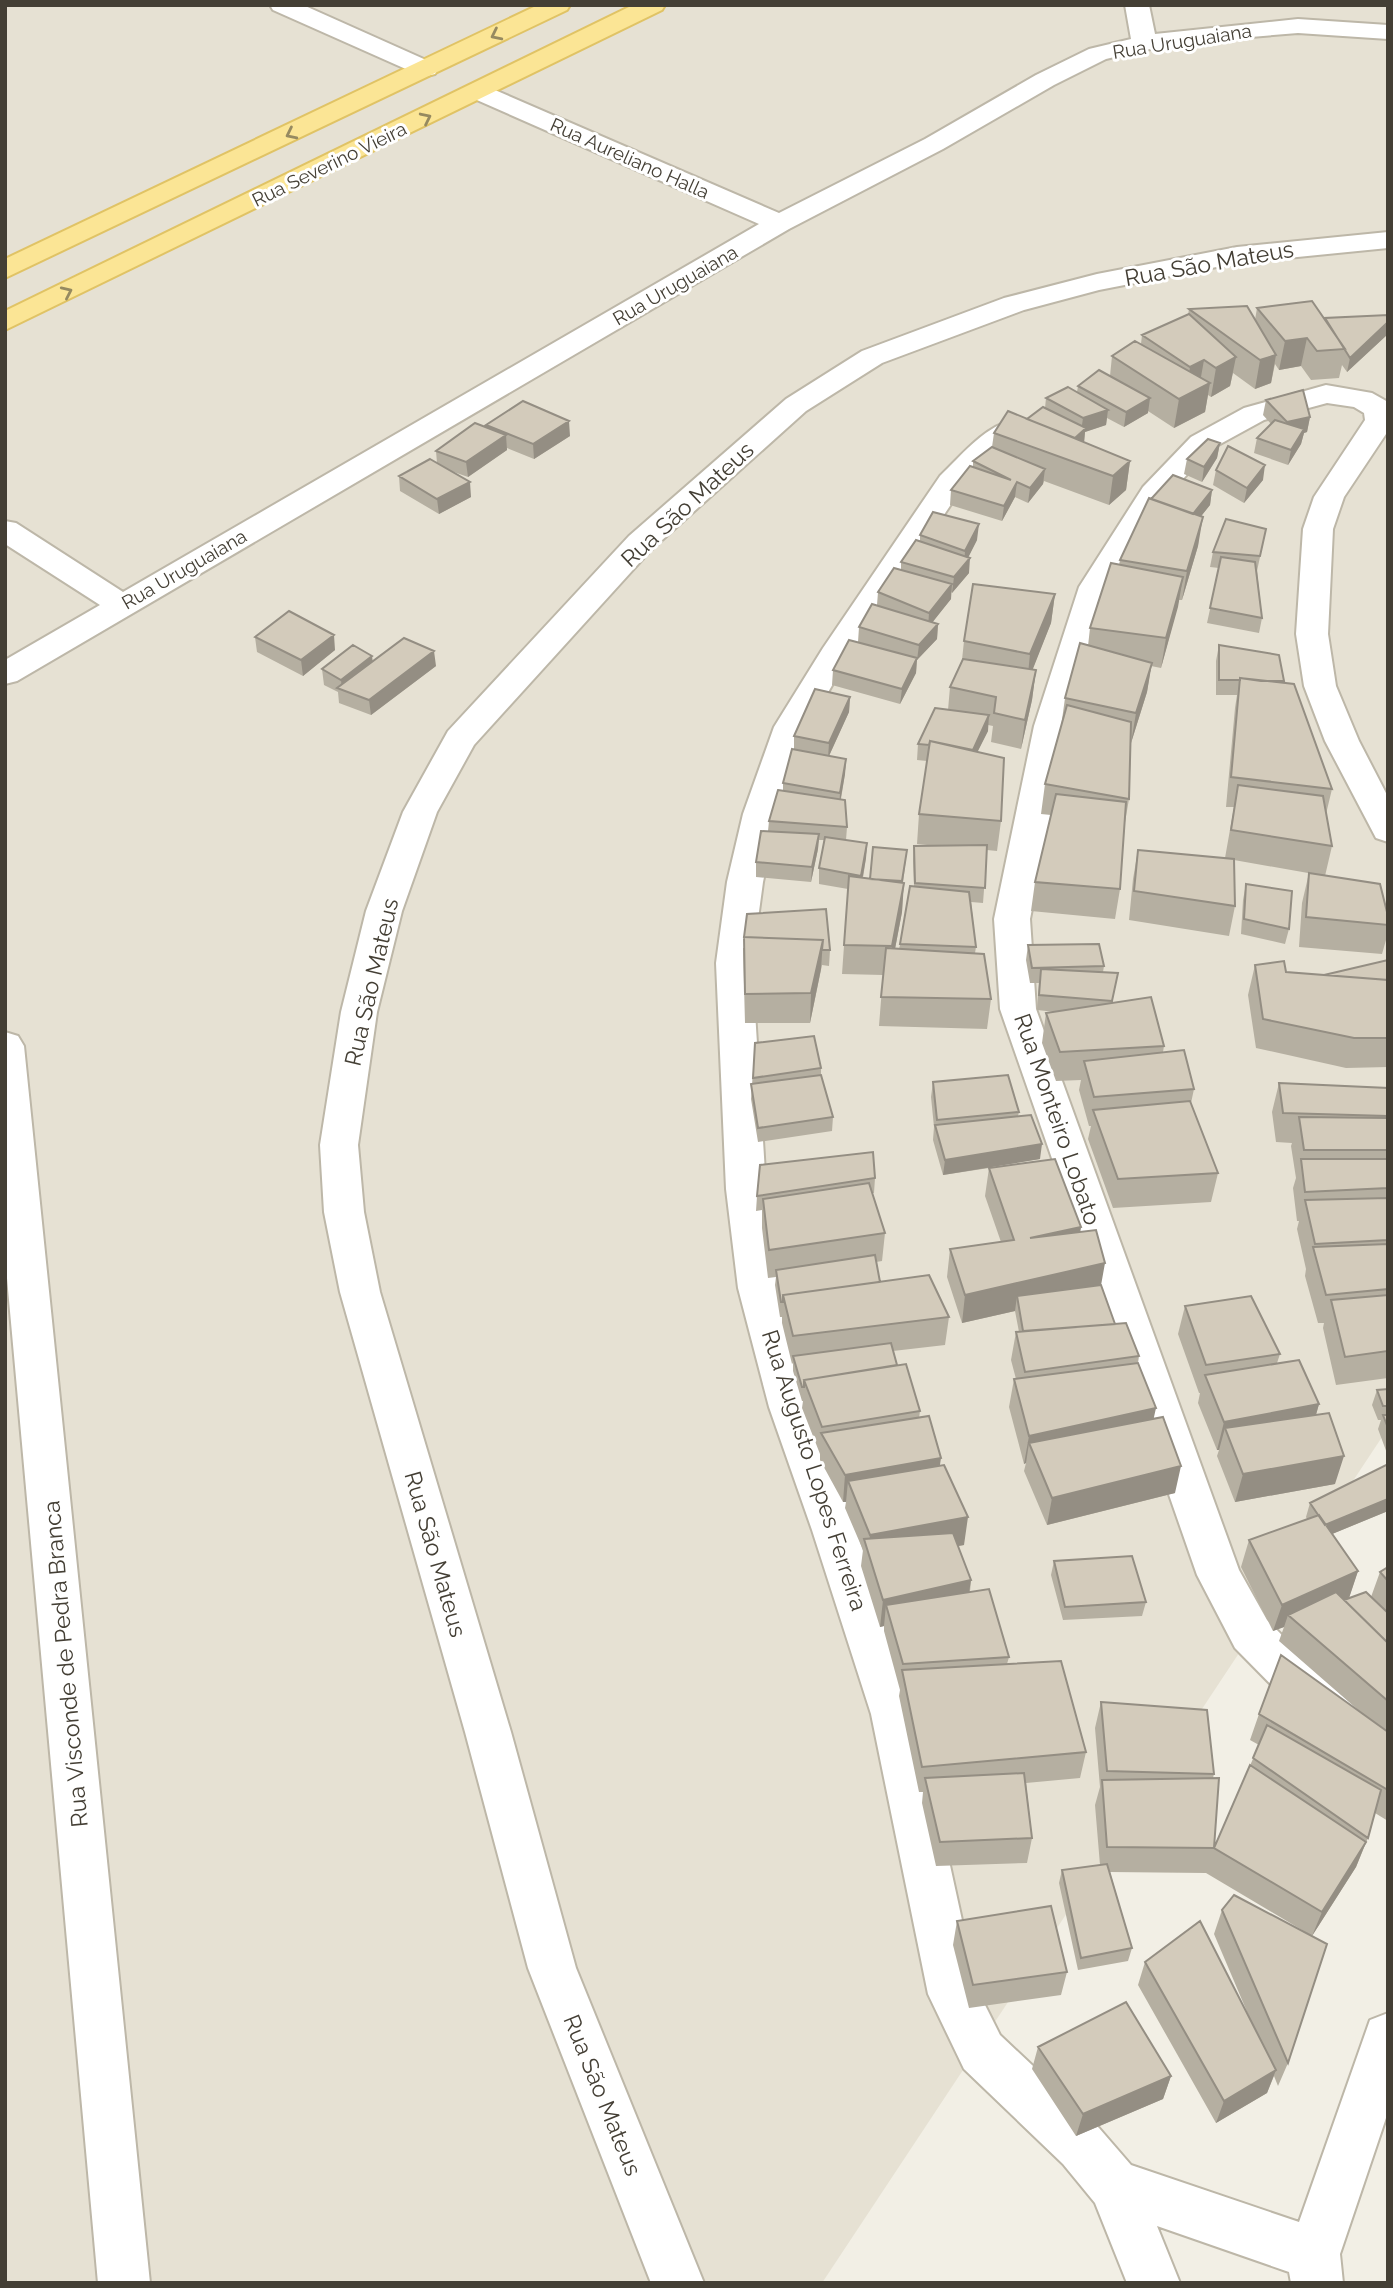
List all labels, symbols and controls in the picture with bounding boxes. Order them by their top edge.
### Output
street label: Rua Uruguaiana [1111,19,1253,63]
one-way arrow [491,27,503,41]
one-way arrow [419,112,431,126]
street label: Rua Aureliano Halla [547,113,713,203]
street label: Rua Severino Vieira [248,117,410,211]
one-way arrow [286,125,298,139]
street label: Rua São Mateus [1122,235,1296,291]
street label: Rua Uruguaiana [609,240,741,330]
one-way arrow [60,287,72,301]
street label: Rua São Mateus [615,436,759,572]
street label: Rua Uruguaiana [118,524,250,614]
street label: Rua São Mateus [339,896,403,1068]
street label: Rua Monteiro Lobato [1009,1010,1107,1228]
street label: Rua Augusto Lopes Ferreira [757,1326,873,1614]
street label: Rua São Mateus [399,1468,473,1640]
street label: Rua Visconde de Pedra Branca [37,1500,93,1828]
street label: Rua São Mateus [558,2011,648,2179]

